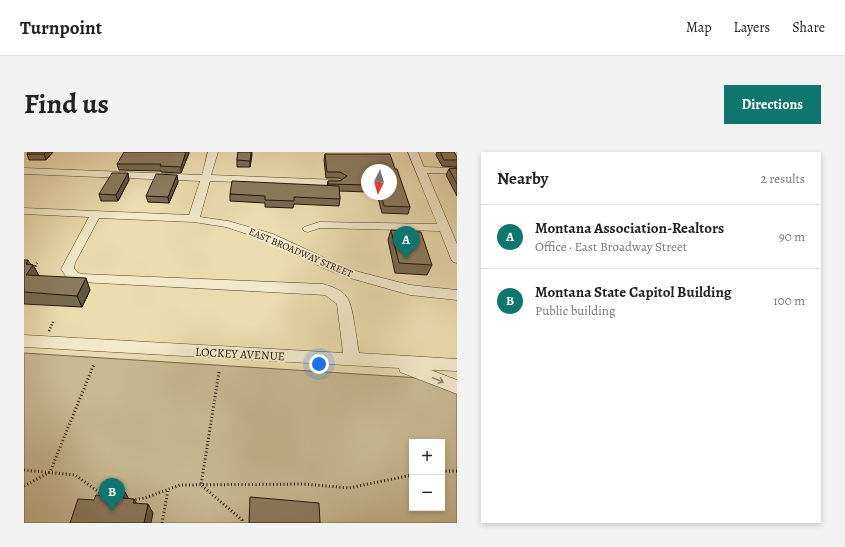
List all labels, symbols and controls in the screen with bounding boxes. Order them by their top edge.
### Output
text: Turnpoint [20,15,102,41]
text: Map [686,18,712,37]
text: Layers [734,18,770,37]
text: Share [792,18,825,37]
text: Find us [24,85,109,123]
button: Directions [724,85,821,124]
north arrow [361,164,397,200]
text: Nearby [497,167,548,190]
text: 2 results [761,170,805,187]
text: Montana Association-Realtors [535,218,724,238]
street label: EAST BROADWAY STREET [247,225,355,280]
pin: A [393,226,419,259]
text: A [506,228,514,245]
text: 90 m [779,228,805,245]
text: Office · East Broadway Street [535,238,687,255]
text: Montana State Capitol Building [535,282,732,302]
text: B [506,292,514,309]
text: 100 m [773,292,805,309]
text: Public building [535,302,615,319]
street label: LOCKEY AVENUE [195,344,285,364]
your location [309,354,329,374]
one-way arrow [432,376,444,384]
map controls [409,439,445,511]
button: + [409,439,445,475]
button: − [409,475,445,511]
pin: B [99,478,125,511]

